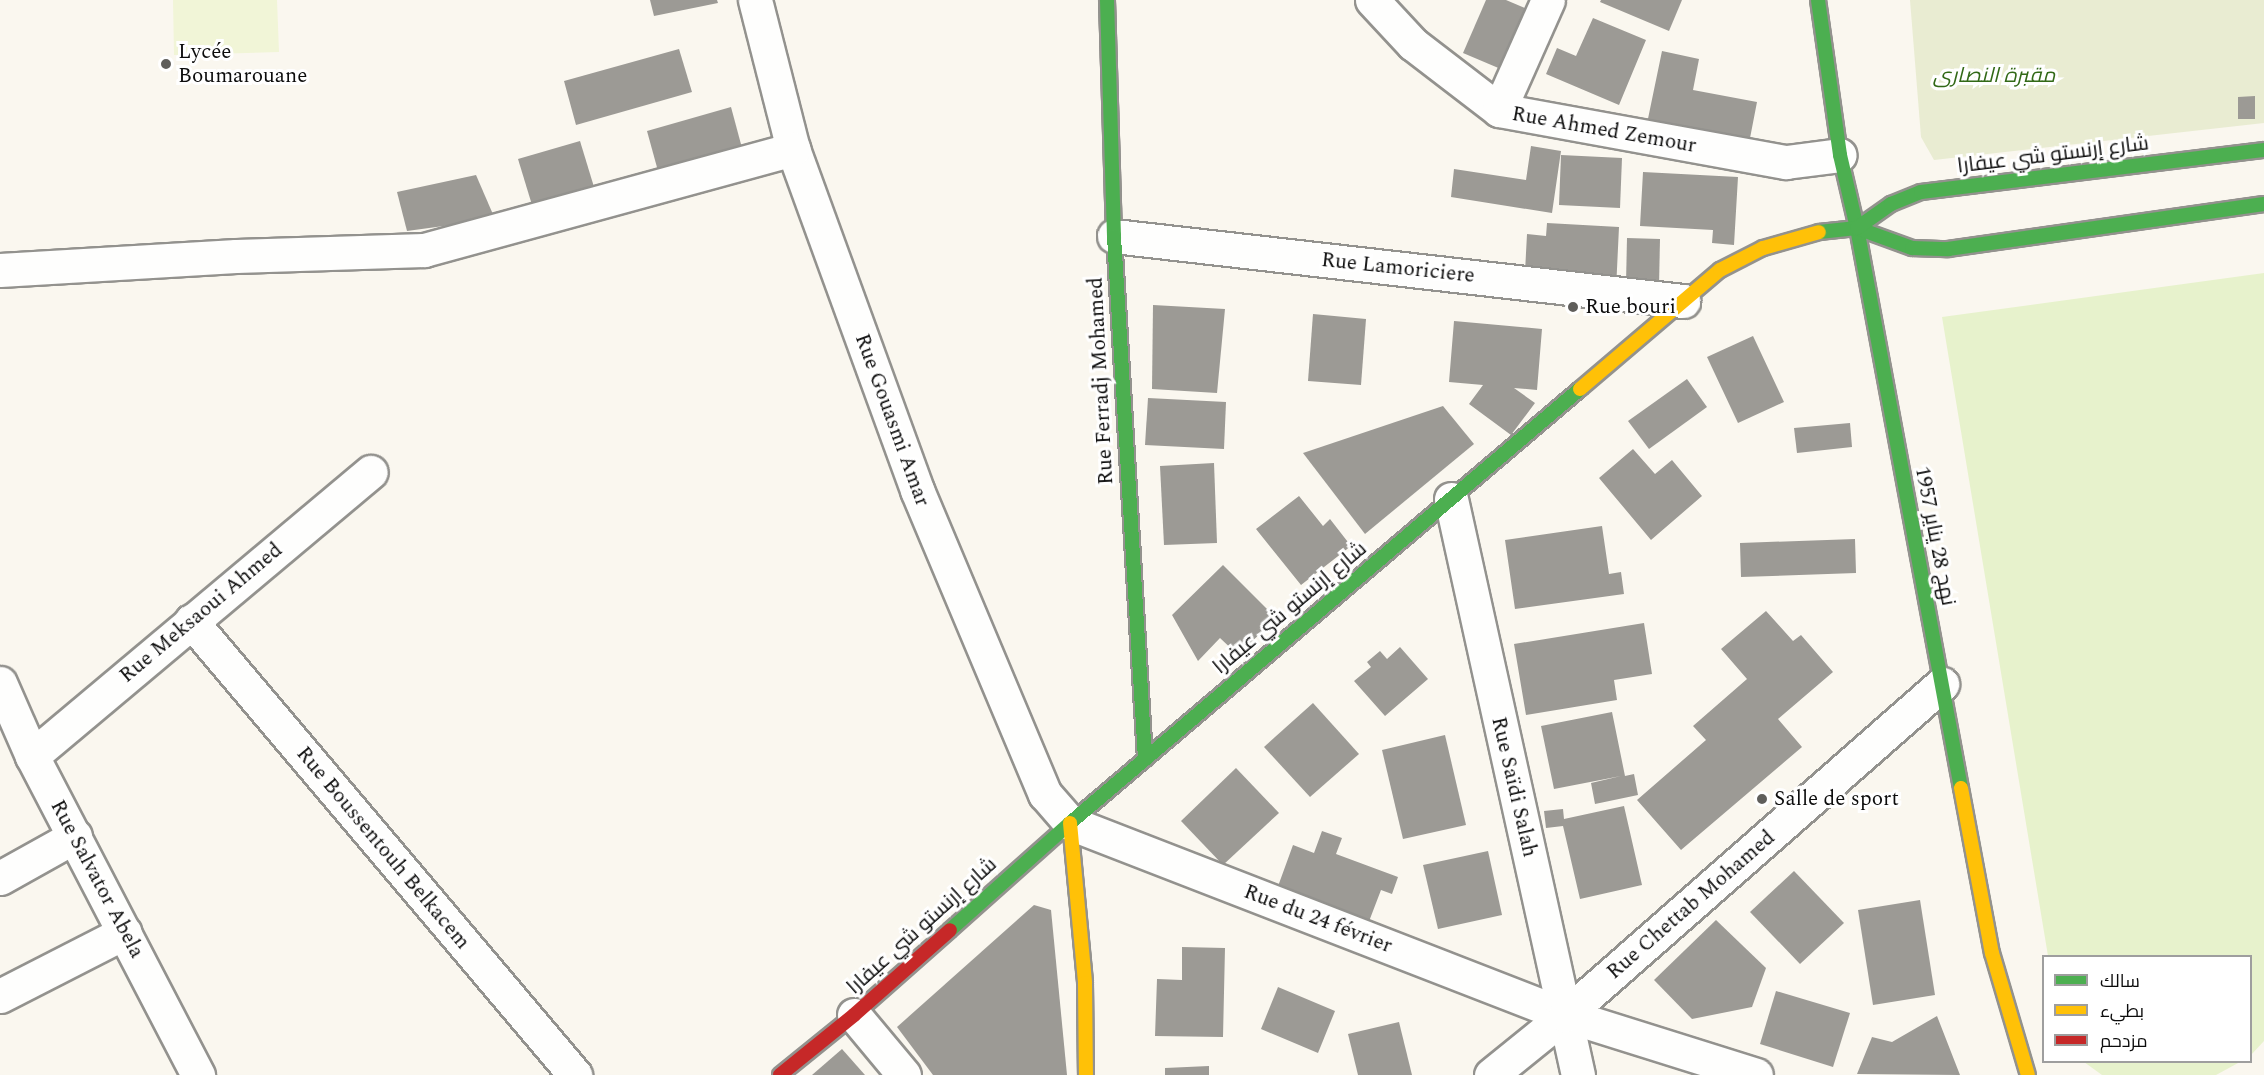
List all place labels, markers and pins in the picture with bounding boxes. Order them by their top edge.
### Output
place label: Lycée Boumarouane [178,39,307,89]
marker: Lycée Boumarouane [159,57,173,71]
place label: Rue bouri [1585,294,1676,320]
marker: Rue bouri [1566,300,1580,314]
place label: Salle de sport [1774,786,1899,812]
marker: Salle de sport [1755,792,1769,806]

